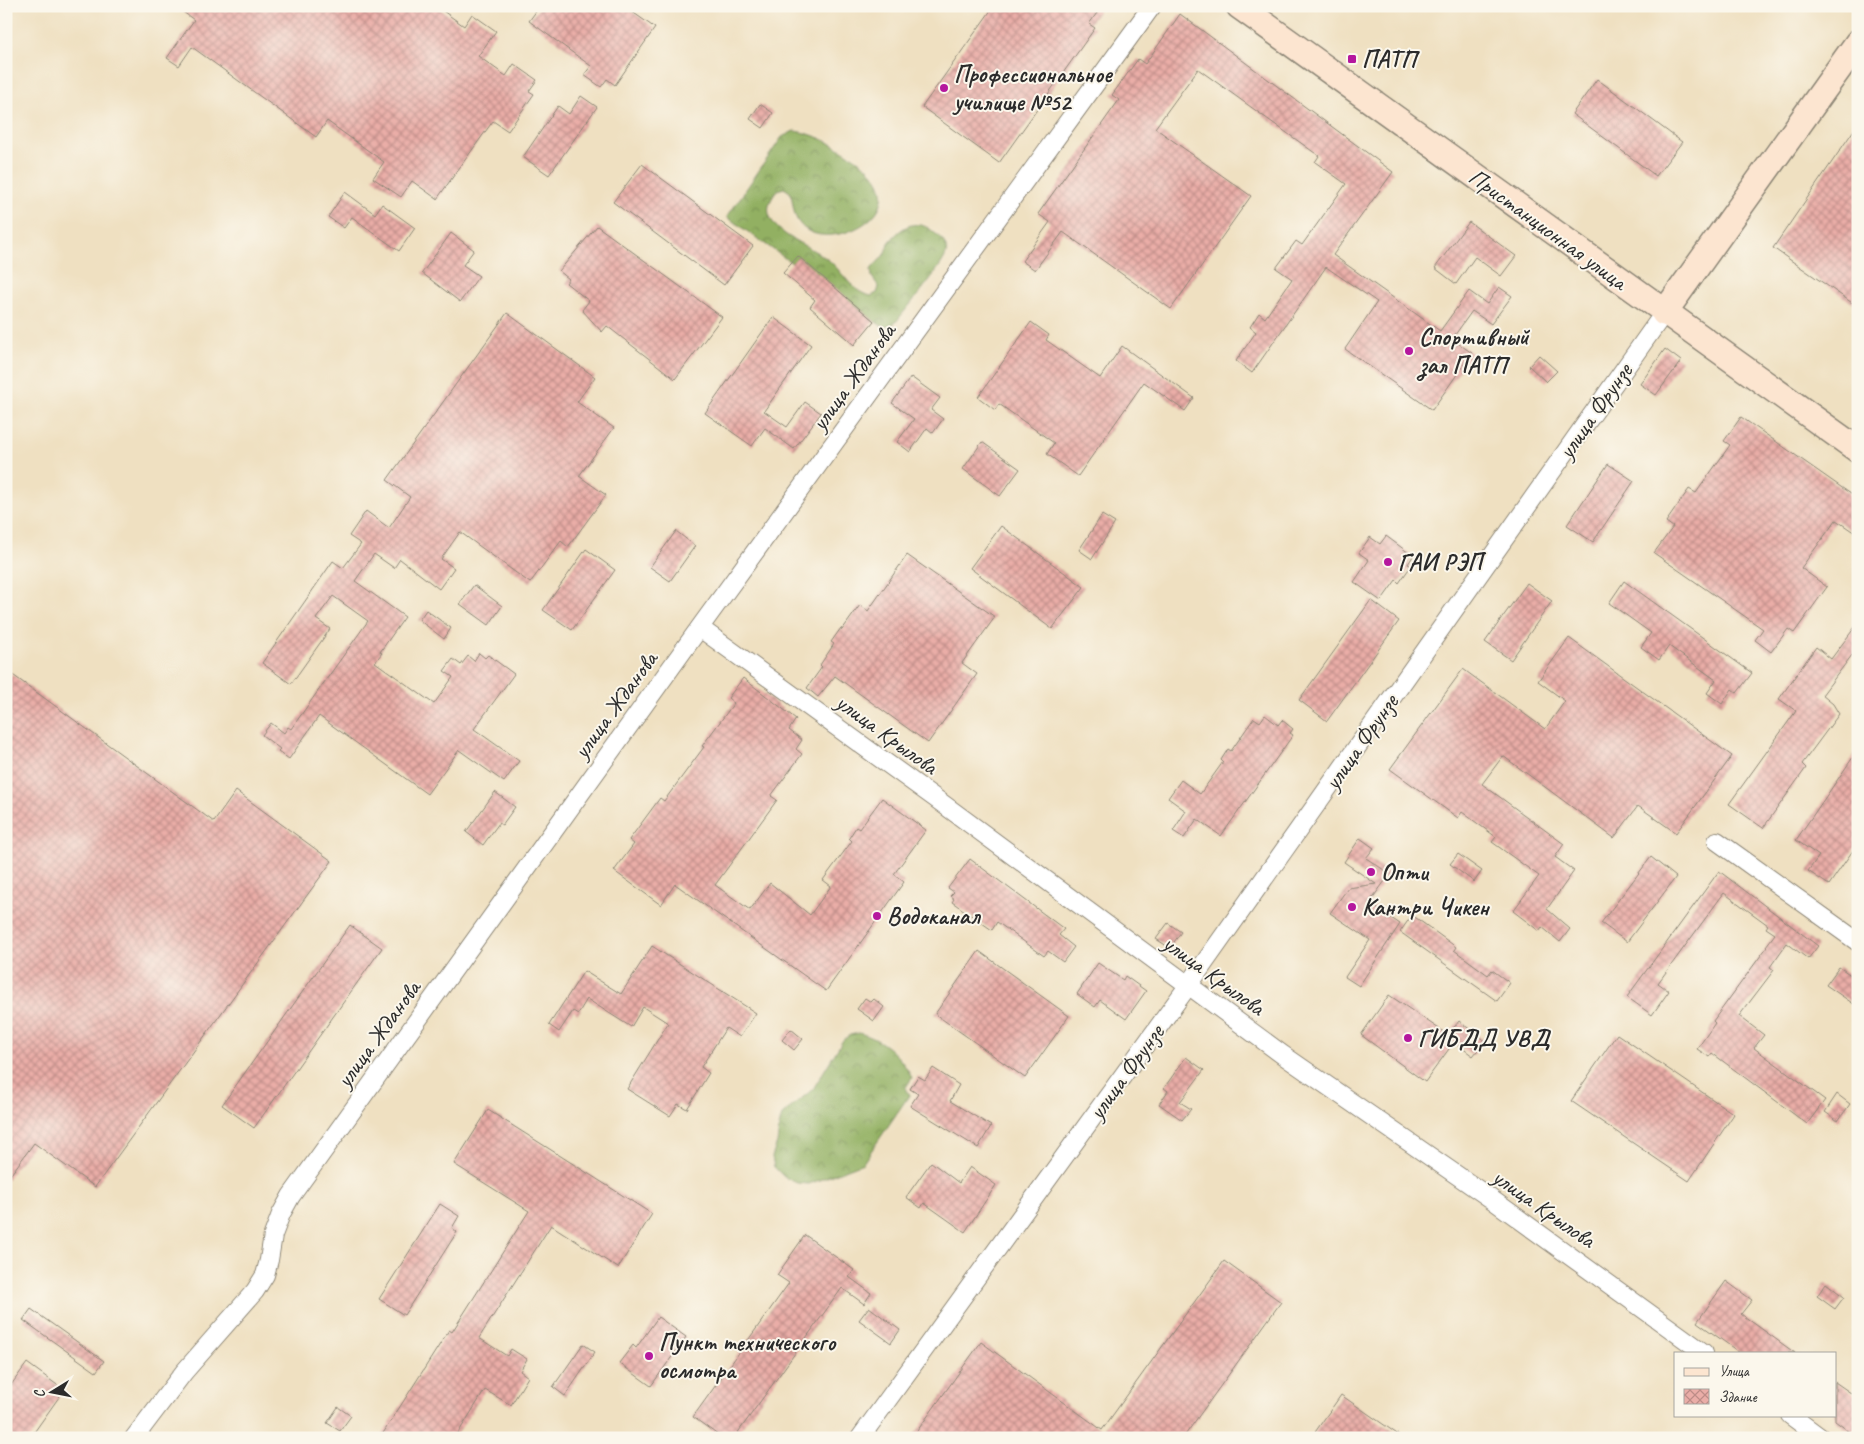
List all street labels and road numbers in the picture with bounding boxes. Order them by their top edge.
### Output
street label: Пристанционная улица [1463,161,1635,298]
street label: улица Жданова [803,316,903,438]
street label: улица Фрунзе [1550,356,1640,466]
street label: улица Жданова [565,644,665,766]
street label: улица Крылова [828,686,945,782]
street label: улица Фрунзе [1316,687,1406,797]
street label: улица Крылова [1155,927,1272,1023]
street label: улица Жданова [328,973,428,1095]
street label: улица Фрунзе [1080,1017,1172,1127]
street label: улица Крылова [1485,1160,1602,1255]

